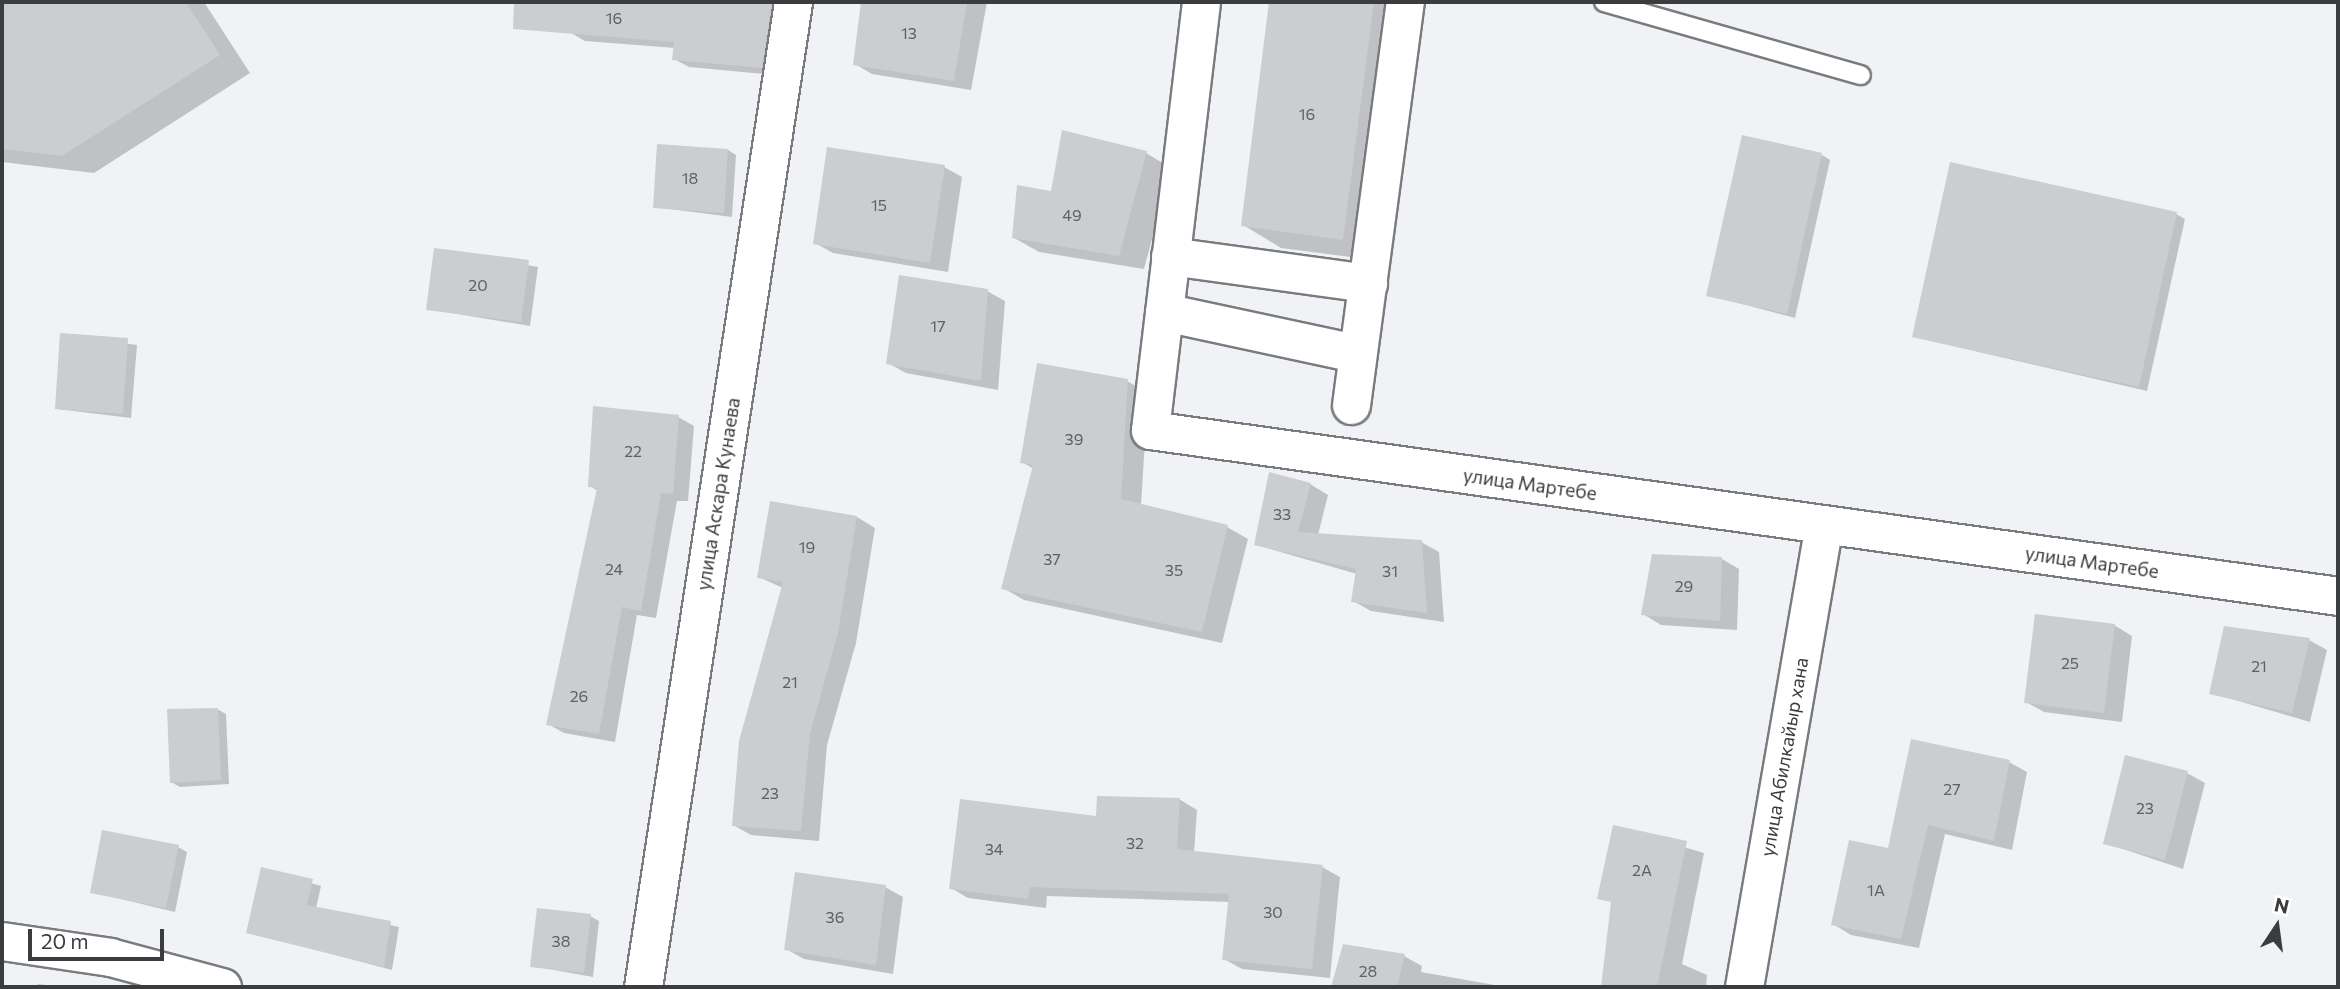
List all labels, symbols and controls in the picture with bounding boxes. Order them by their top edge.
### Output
house number: 16 [606,8,622,28]
house number: 13 [901,23,917,43]
house number: 16 [1299,104,1315,124]
house number: 18 [682,168,698,188]
house number: 15 [871,195,887,215]
house number: 49 [1062,205,1082,225]
house number: 20 [468,275,488,295]
house number: 17 [930,316,946,336]
street label: улица Аскара Кунаева [691,396,745,592]
house number: 39 [1065,429,1083,449]
house number: 22 [624,441,642,461]
street label: улица Мартебе [1462,463,1598,505]
house number: 33 [1273,504,1291,524]
house number: 19 [799,537,815,557]
street label: улица Мартебе [2024,541,2160,583]
house number: 37 [1043,549,1061,569]
house number: 24 [605,559,623,579]
house number: 35 [1165,560,1183,580]
house number: 31 [1382,561,1398,581]
house number: 29 [1675,576,1693,596]
house number: 25 [2061,653,2079,673]
street label: улица Абилкайыр хана [1755,656,1813,858]
house number: 21 [2251,656,2267,676]
house number: 21 [782,672,798,692]
house number: 26 [570,686,588,706]
house number: 27 [1943,779,1961,799]
house number: 23 [761,783,779,803]
house number: 23 [2136,798,2154,818]
house number: 32 [1126,833,1144,853]
house number: 34 [985,839,1003,859]
house number: 2А [1632,860,1652,880]
house number: 1А [1867,880,1885,900]
north arrow [2242,891,2312,961]
text: N [2272,892,2291,918]
house number: 30 [1263,902,1283,922]
house number: 36 [826,907,844,927]
scale bar [32,916,168,960]
text: 20 m [41,928,89,953]
house number: 38 [552,931,570,951]
house number: 28 [1359,961,1377,981]

